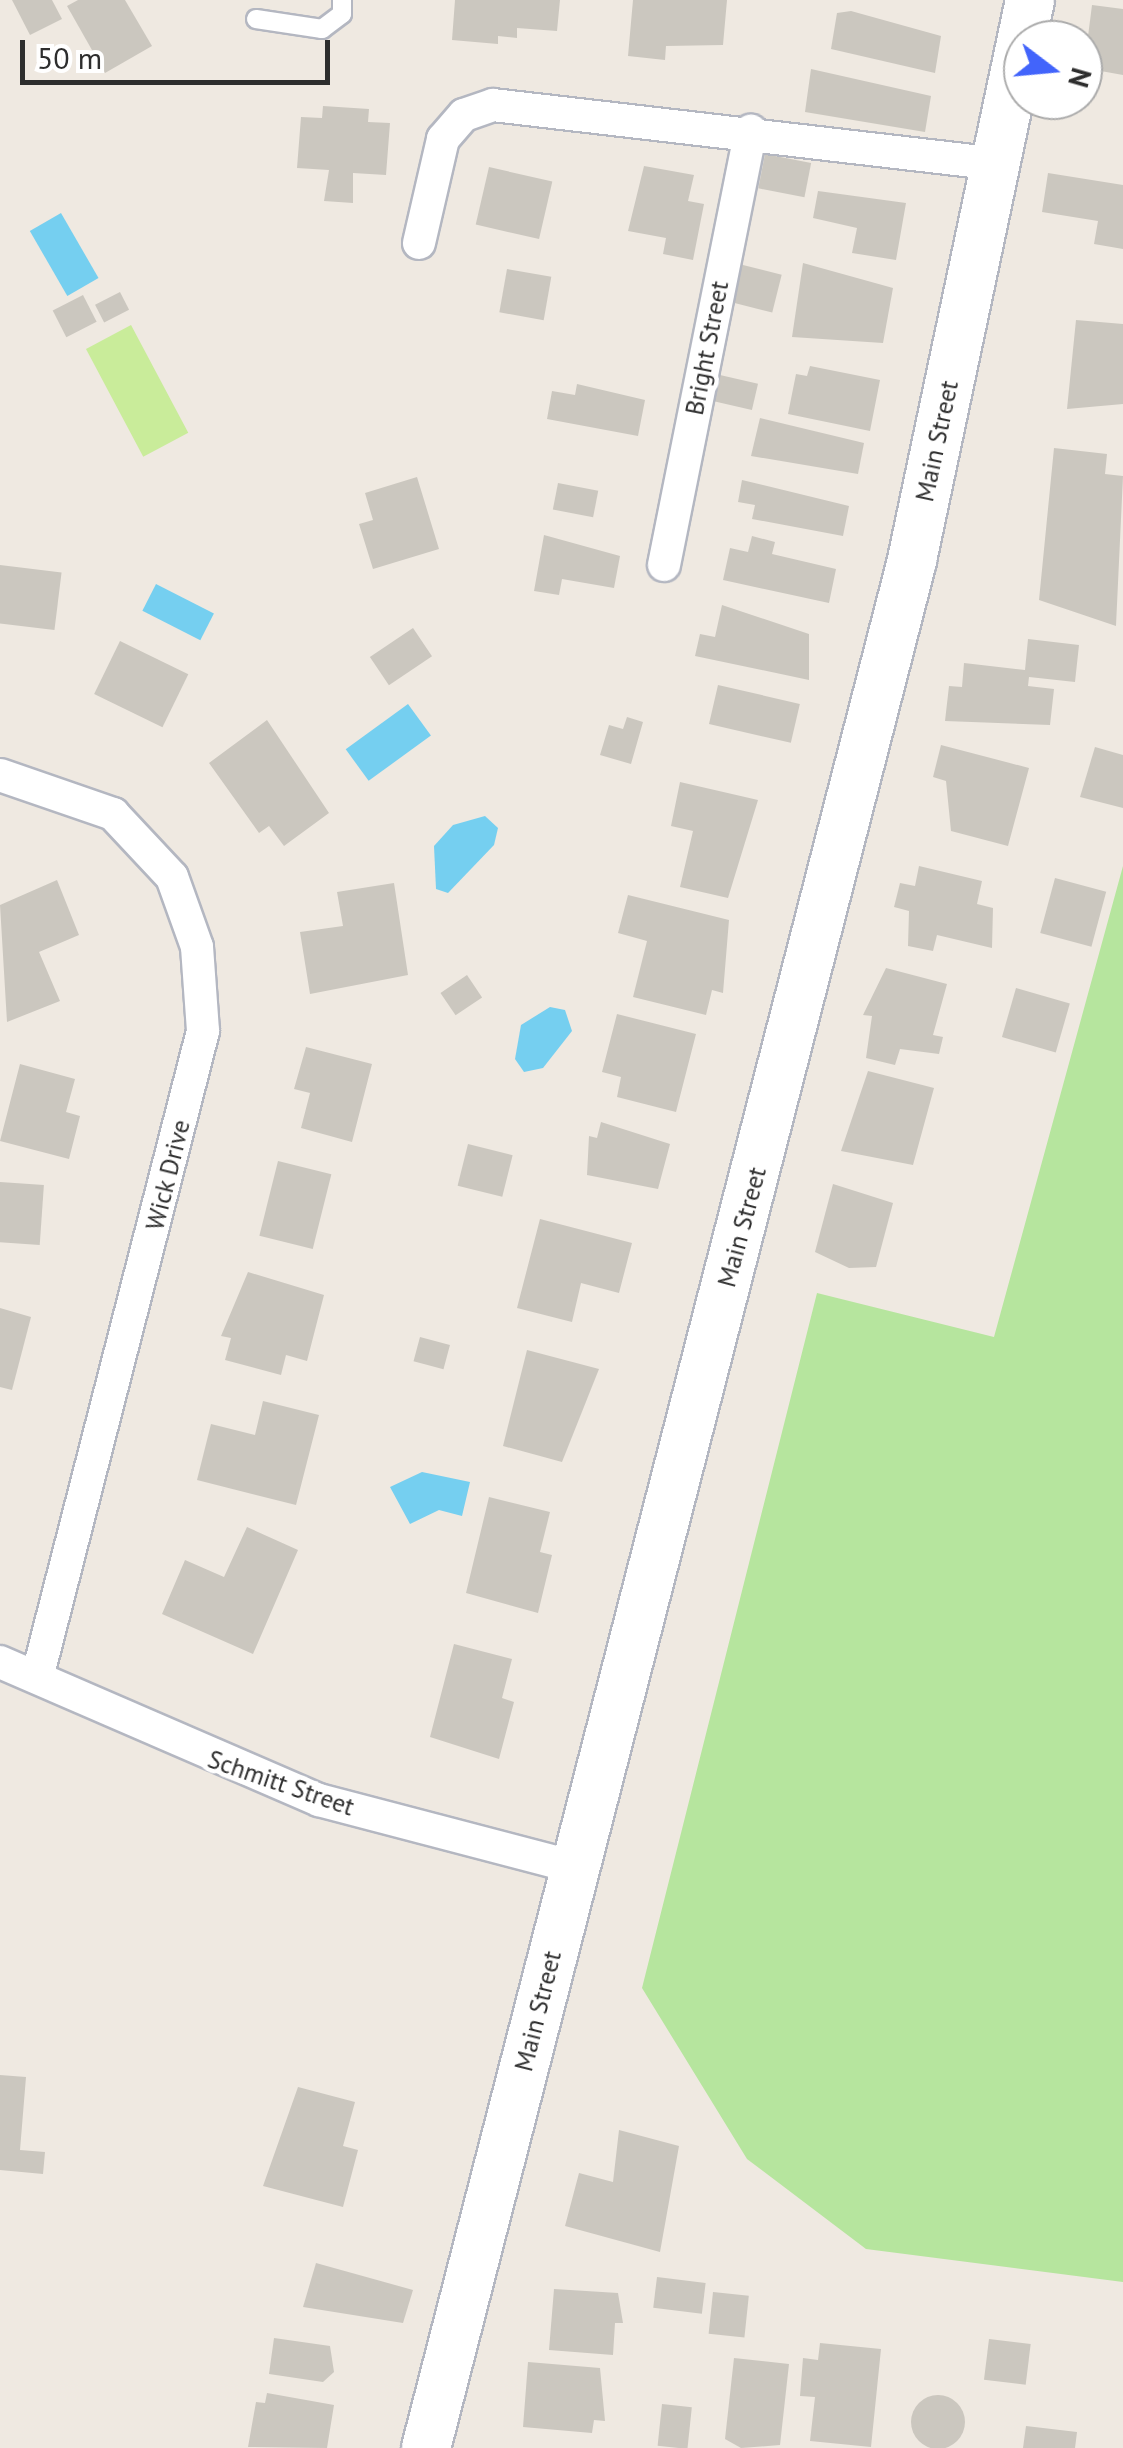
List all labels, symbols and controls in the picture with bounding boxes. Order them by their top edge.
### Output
scale bar [25,20,335,82]
north arrow [1003,20,1103,120]
text: 50 m [37,38,102,77]
text: N [1060,64,1101,92]
street label: Bright Street [679,278,735,418]
street label: Main Street [910,378,964,504]
street label: Wick Drive [140,1116,196,1234]
street label: Main Street [712,1164,772,1290]
street label: Schmitt Street [204,1744,358,1822]
street label: Main Street [509,1948,567,2074]

